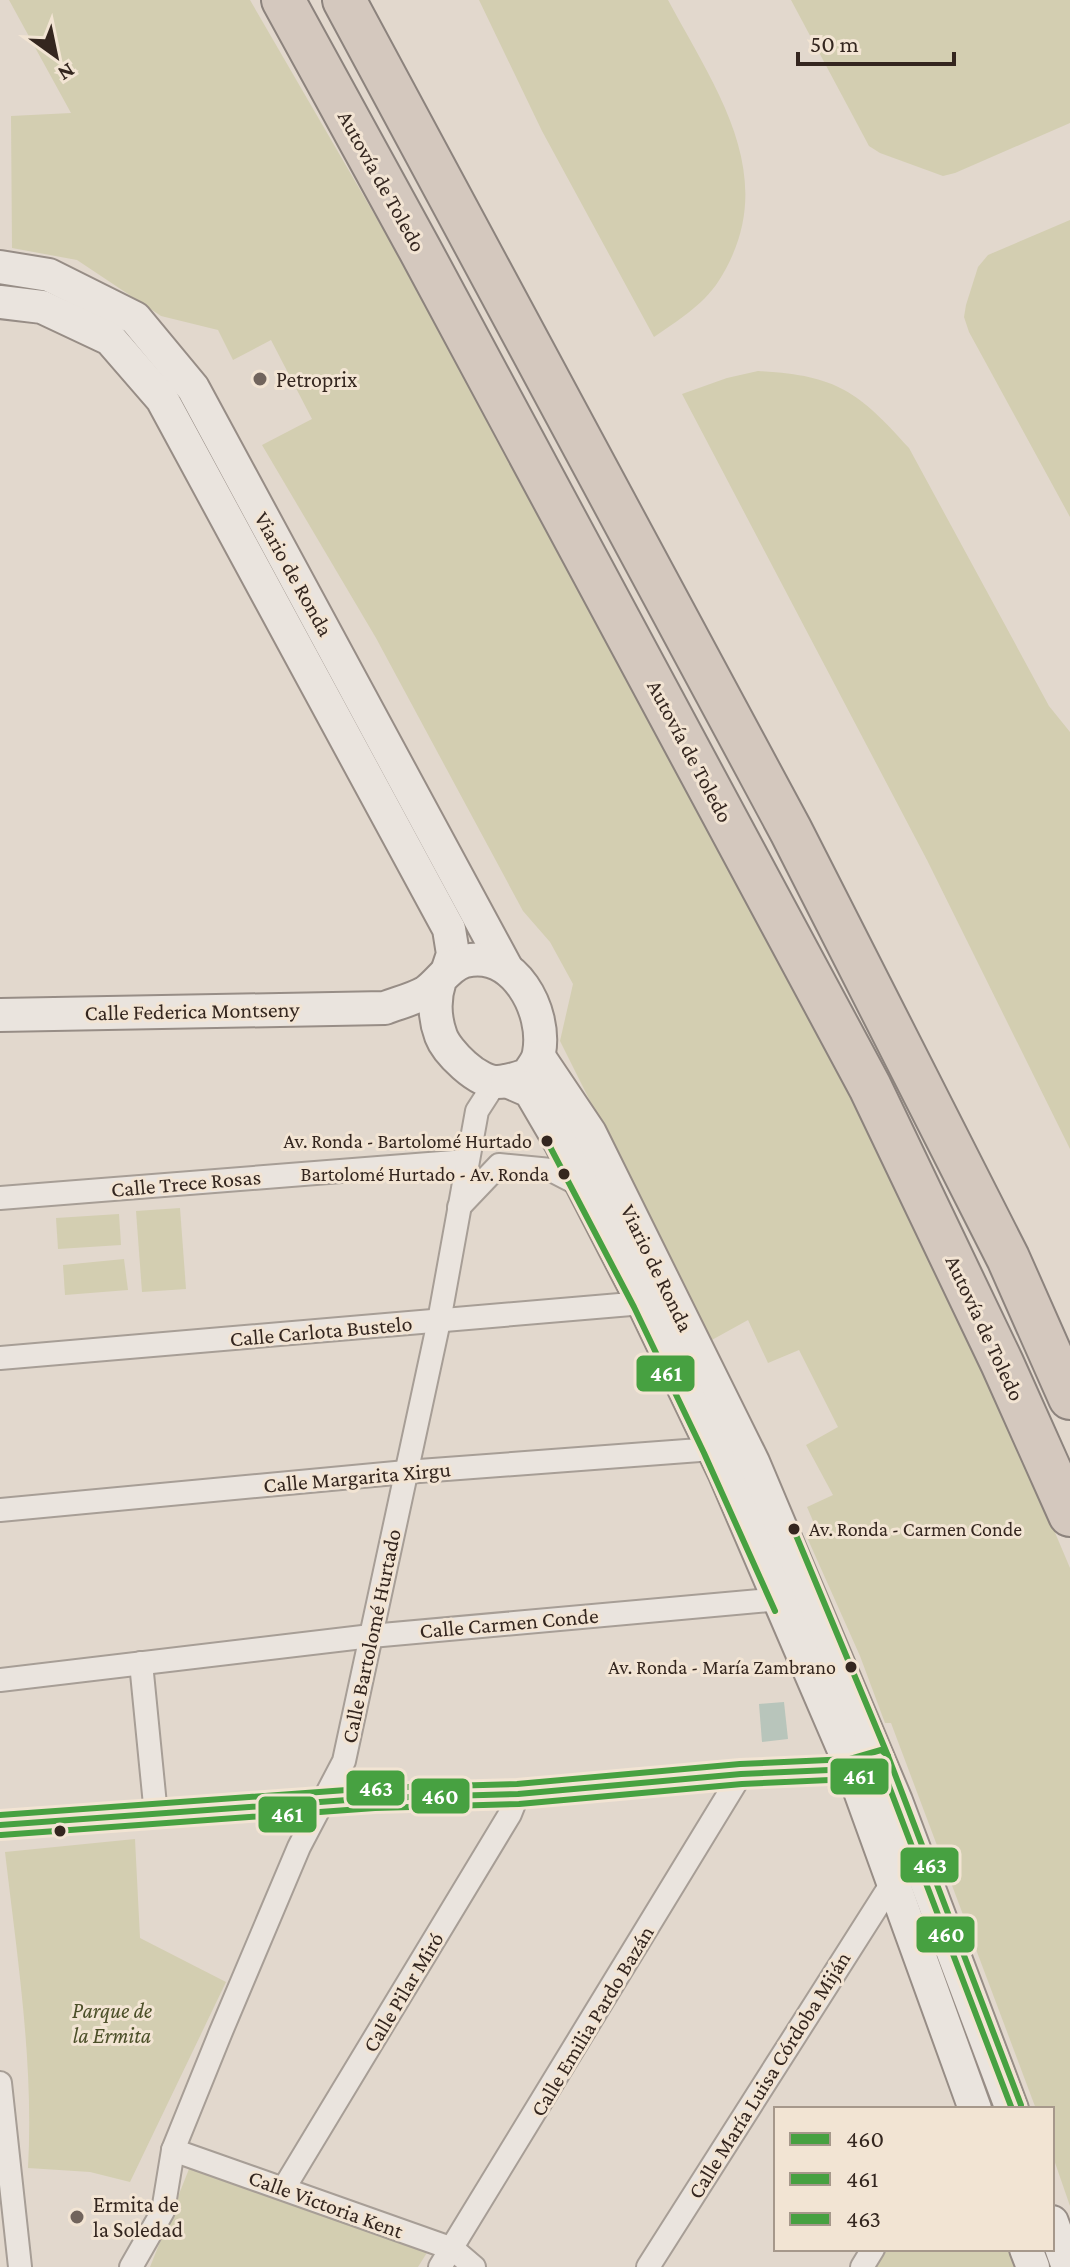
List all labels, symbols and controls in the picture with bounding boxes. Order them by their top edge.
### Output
north arrow [16,16,96,96]
scale bar [798,16,954,66]
text: 50 m [810,30,859,57]
text: N [54,58,80,87]
street label: Autovía de Toledo [333,106,431,256]
place label: Petroprix [276,367,357,392]
marker: Petroprix [251,370,269,388]
street label: Viario de Ronda [249,507,339,641]
street label: Autovía de Toledo [642,676,738,826]
street label: Calle Federica Montseny [84,997,301,1025]
place label: Av. Ronda - Bartolomé Hurtado [284,1130,532,1152]
marker: Av. Ronda - Bartolomé Hurtado [539,1133,555,1149]
place label: Bartolomé Hurtado - Av. Ronda [301,1163,549,1185]
street label: Calle Trece Rosas [110,1164,262,1202]
marker: Bartolomé Hurtado - Av. Ronda [556,1166,572,1182]
street label: Viario de Ronda [615,1200,699,1336]
street label: Autovía de Toledo [940,1251,1030,1405]
street label: Calle Carlota Bustelo [229,1311,413,1351]
line badge: 461 [635,1354,696,1393]
text: 461 [650,1361,682,1386]
street label: Calle Margarita Xirgu [262,1456,452,1498]
place label: Av. Ronda - Carmen Conde [809,1518,1022,1540]
marker: Av. Ronda - Carmen Conde [786,1521,802,1537]
street label: Calle Bartolomé Hurtado [336,1526,406,1745]
street label: Calle Carmen Conde [419,1603,599,1643]
place label: Av. Ronda - María Zambrano [608,1656,836,1678]
marker: Av. Ronda - María Zambrano [843,1659,859,1675]
line badge: 461 [829,1757,890,1796]
text: 461 [843,1764,875,1789]
line badge: 463 [345,1769,406,1807]
text: 463 [359,1776,393,1801]
line badge: 460 [410,1777,471,1815]
text: 460 [421,1784,459,1809]
line badge: 461 [257,1795,318,1834]
text: 461 [271,1802,303,1827]
unlabelled marker [52,1823,68,1839]
line badge: 463 [899,1846,960,1884]
text: 463 [913,1853,947,1878]
line badge: 460 [915,1915,976,1954]
street label: Calle Emilia Pardo Bazán [525,1921,659,2121]
text: 460 [927,1922,965,1947]
street label: Calle Pilar Miró [357,1927,449,2056]
street label: Calle María Luisa Córdoba Miján [682,1947,856,2203]
park label: Parque de la Ermita [72,1998,153,2048]
legend [774,2107,1054,2251]
text: 460 [846,2125,884,2152]
street label: Calle Victoria Kent [245,2164,407,2244]
text: 461 [846,2165,878,2192]
place label: Ermita de la Soledad [93,2192,184,2242]
text: 463 [846,2205,881,2232]
marker: Ermita de la Soledad [68,2208,86,2226]

